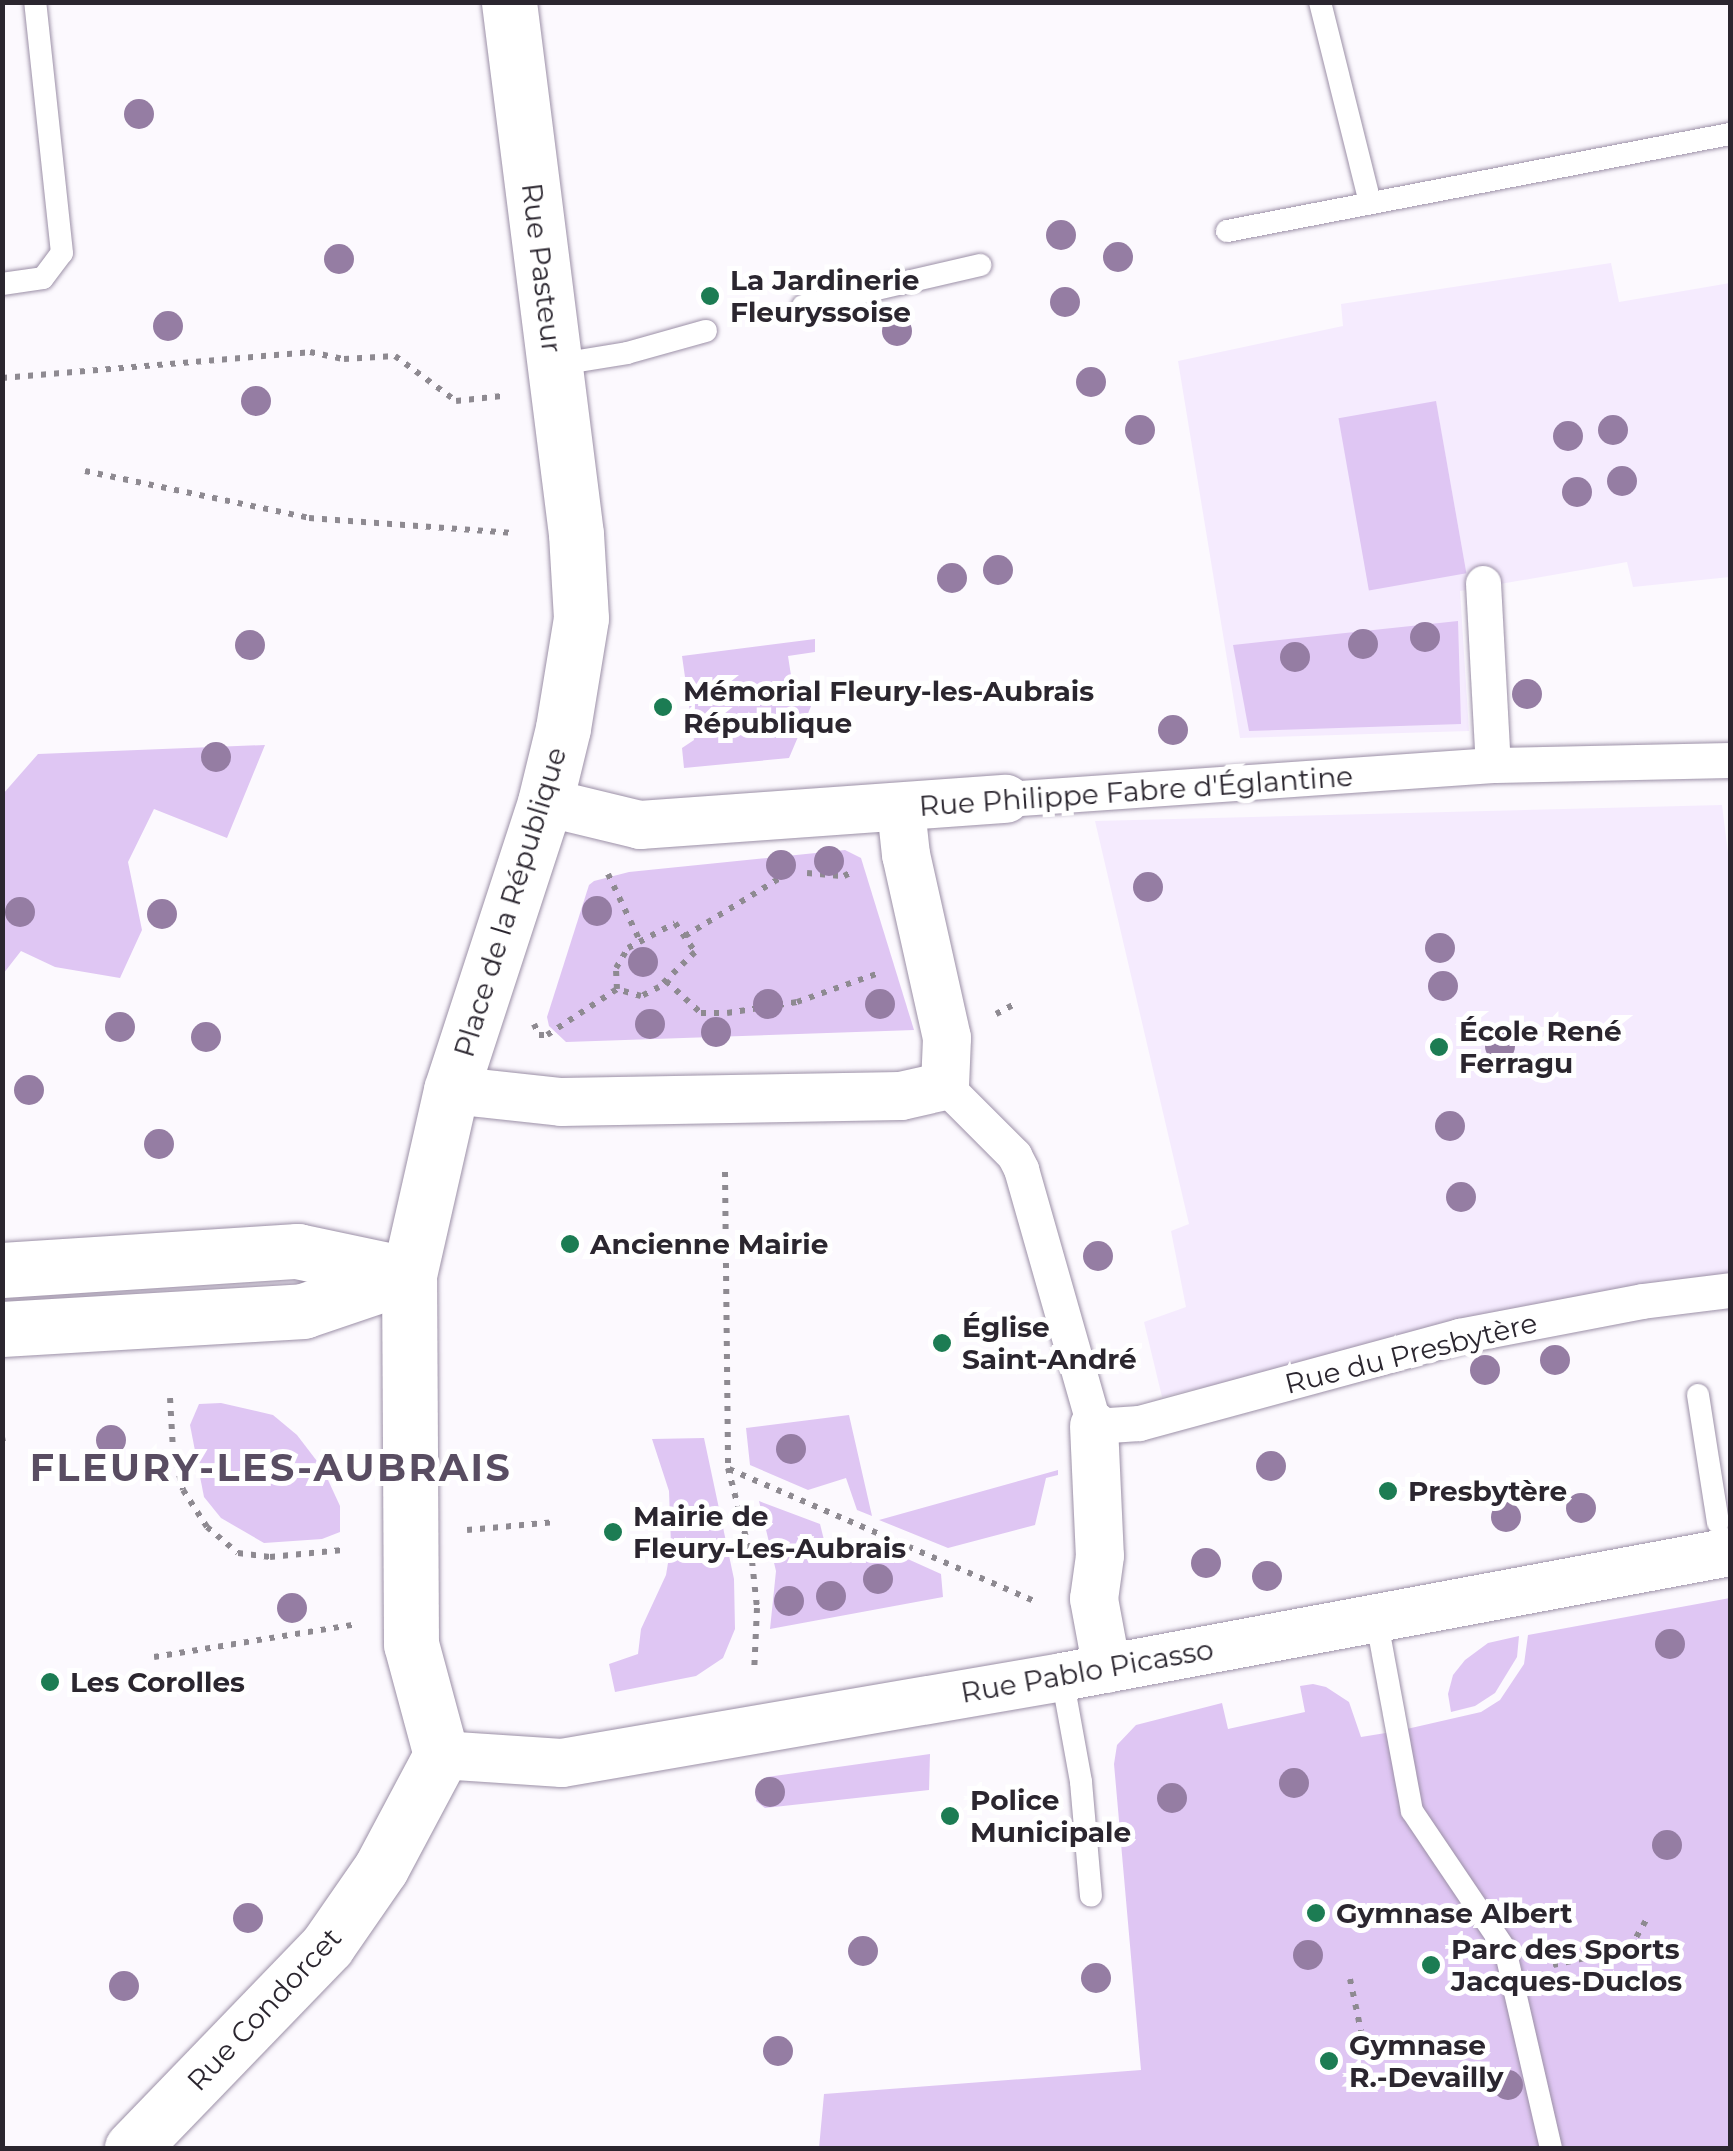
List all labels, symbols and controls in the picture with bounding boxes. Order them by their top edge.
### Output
street label: Rue Pasteur [515,181,569,355]
place label: La Jardinerie Fleuryssoise [730,263,919,329]
marker: La Jardinerie Fleuryssoise [699,285,721,307]
place label: Mémorial Fleury-les-Aubrais République [683,674,1094,740]
marker: Mémorial Fleury-les-Aubrais République [652,696,674,718]
street label: Place de la République [447,743,573,1061]
street label: Rue Philippe Fabre d'Églantine [918,759,1354,823]
place label: École René Ferragu [1459,1014,1622,1080]
marker: École René Ferragu [1428,1036,1450,1058]
place label: Ancienne Mairie [590,1227,828,1261]
marker: Ancienne Mairie [559,1233,581,1255]
street label: Rue du Presbytère [1281,1305,1541,1401]
place label: Église Saint-André [962,1310,1137,1376]
marker: Église Saint-André [931,1332,953,1354]
district label: FLEURY-LES-AUBRAIS [30,1445,512,1491]
place label: Presbytère [1408,1474,1567,1508]
marker: Presbytère [1377,1480,1399,1502]
place label: Mairie de Fleury-Les-Aubrais [633,1499,906,1565]
marker: Mairie de Fleury-Les-Aubrais [602,1521,624,1543]
street label: Rue Pablo Picasso [958,1632,1216,1710]
place label: Les Corolles [70,1665,245,1699]
marker: Les Corolles [39,1671,61,1693]
place label: Police Municipale [970,1783,1131,1849]
marker: Police Municipale [939,1805,961,1827]
place label: Gymnase Albert [1336,1896,1572,1930]
marker: Gymnase Albert [1305,1902,1327,1924]
street label: Rue Condorcet [180,1921,348,2097]
place label: Parc des Sports Jacques-Duclos [1451,1932,1682,1998]
marker: Parc des Sports Jacques-Duclos [1420,1954,1442,1976]
place label: Gymnase R.-Devailly [1349,2028,1503,2094]
marker: Gymnase R.-Devailly [1318,2050,1340,2072]

